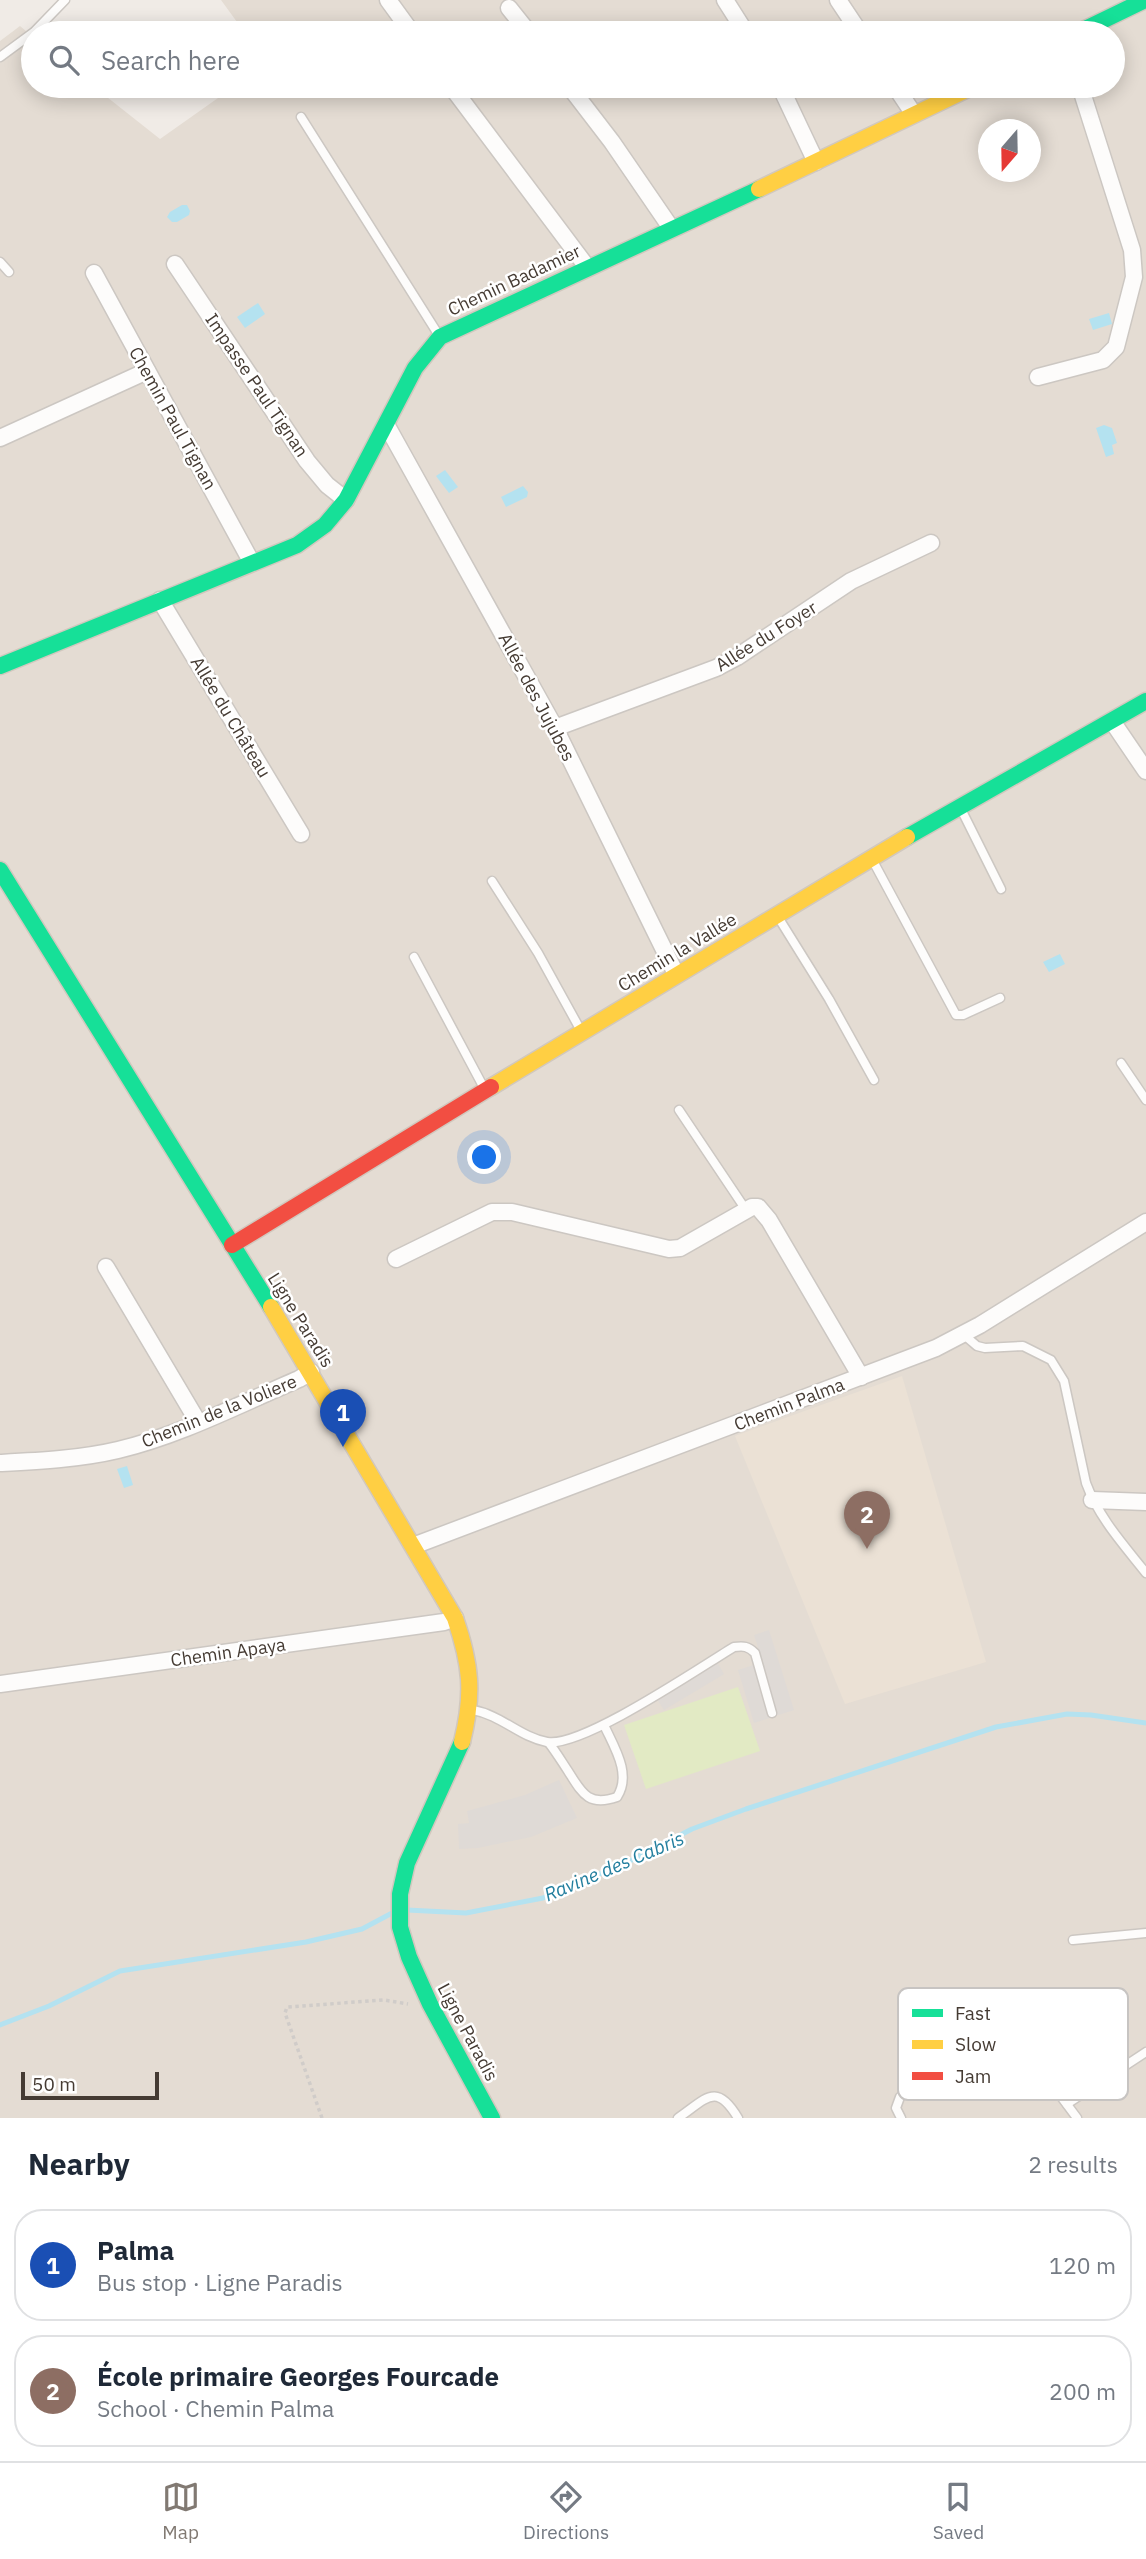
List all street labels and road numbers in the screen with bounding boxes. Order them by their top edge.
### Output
street label: Chemin Badamier [444,239,585,321]
street label: Impasse Paul Tignan [200,309,314,461]
street label: Chemin Paul Tignan [124,342,222,494]
street label: Allée du Foyer [711,596,821,676]
street label: Allée des Jujubes [494,629,580,765]
street label: Allée du Château [186,652,276,782]
street label: Chemin la Vallée [614,908,741,996]
street label: Ligne Paradis [263,1268,339,1372]
street label: Chemin de la Voliere [138,1369,300,1453]
street label: Chemin Palma [730,1372,848,1436]
street label: Chemin Apaya [169,1632,287,1671]
street label: Ligne Paradis [433,1979,503,2085]

